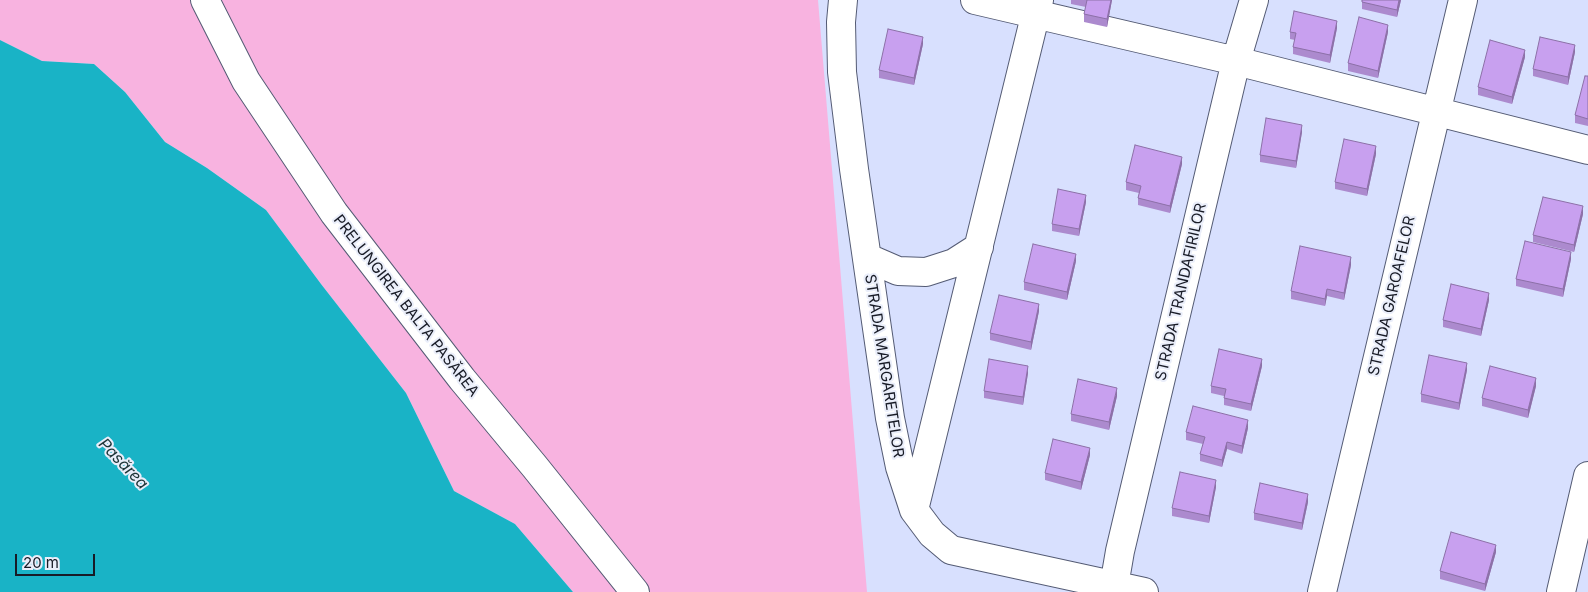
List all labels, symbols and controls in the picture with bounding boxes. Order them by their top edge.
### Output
street label: STRADA TRANDAFIRILOR [1152,202,1210,382]
street label: PRELUNGIREA BALTA PASĂREA [329,212,483,400]
street label: STRADA GAROAFELOR [1365,214,1419,378]
street label: STRADA MARGARETELOR [861,273,907,459]
water label: Pasărea [94,435,152,493]
scale bar [18,544,98,576]
text: 20 m [23,553,59,572]

